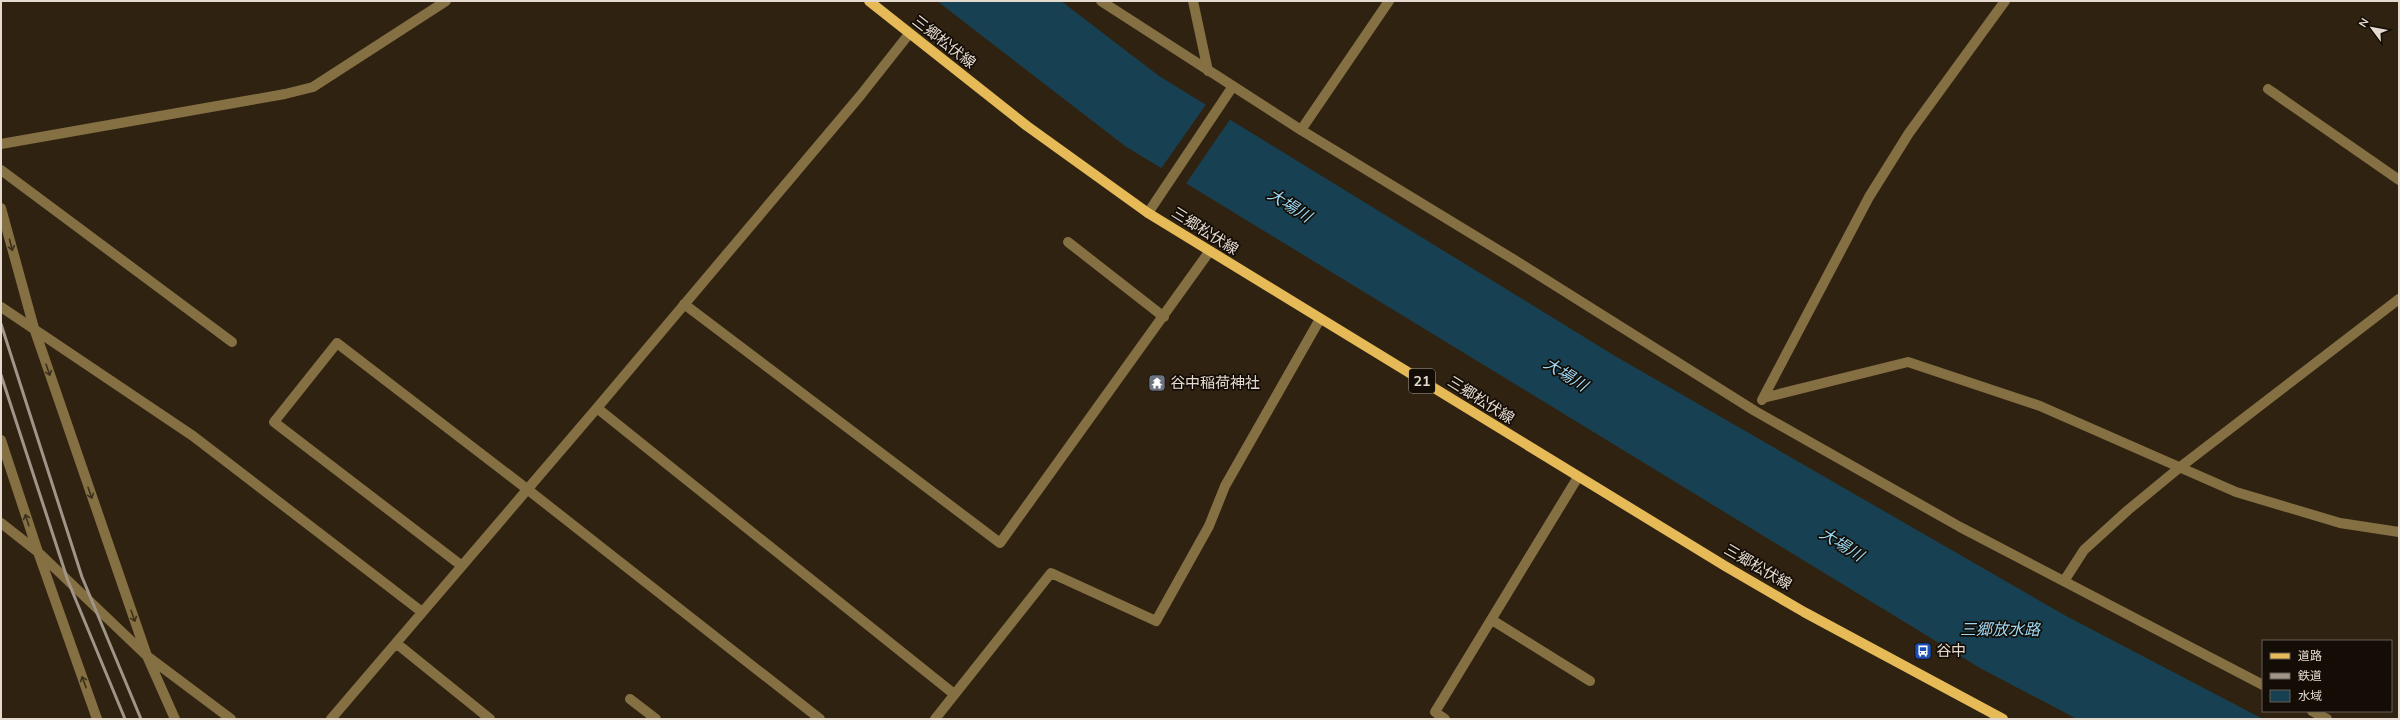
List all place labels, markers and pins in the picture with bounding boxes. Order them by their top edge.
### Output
temple icon: 谷中稲荷神社 [1147,373,1167,393]
place label: 谷中稲荷神社 [1170,373,1260,392]
bus stop icon: 谷中 [1913,641,1933,661]
place label: 谷中 [1936,641,1966,660]

